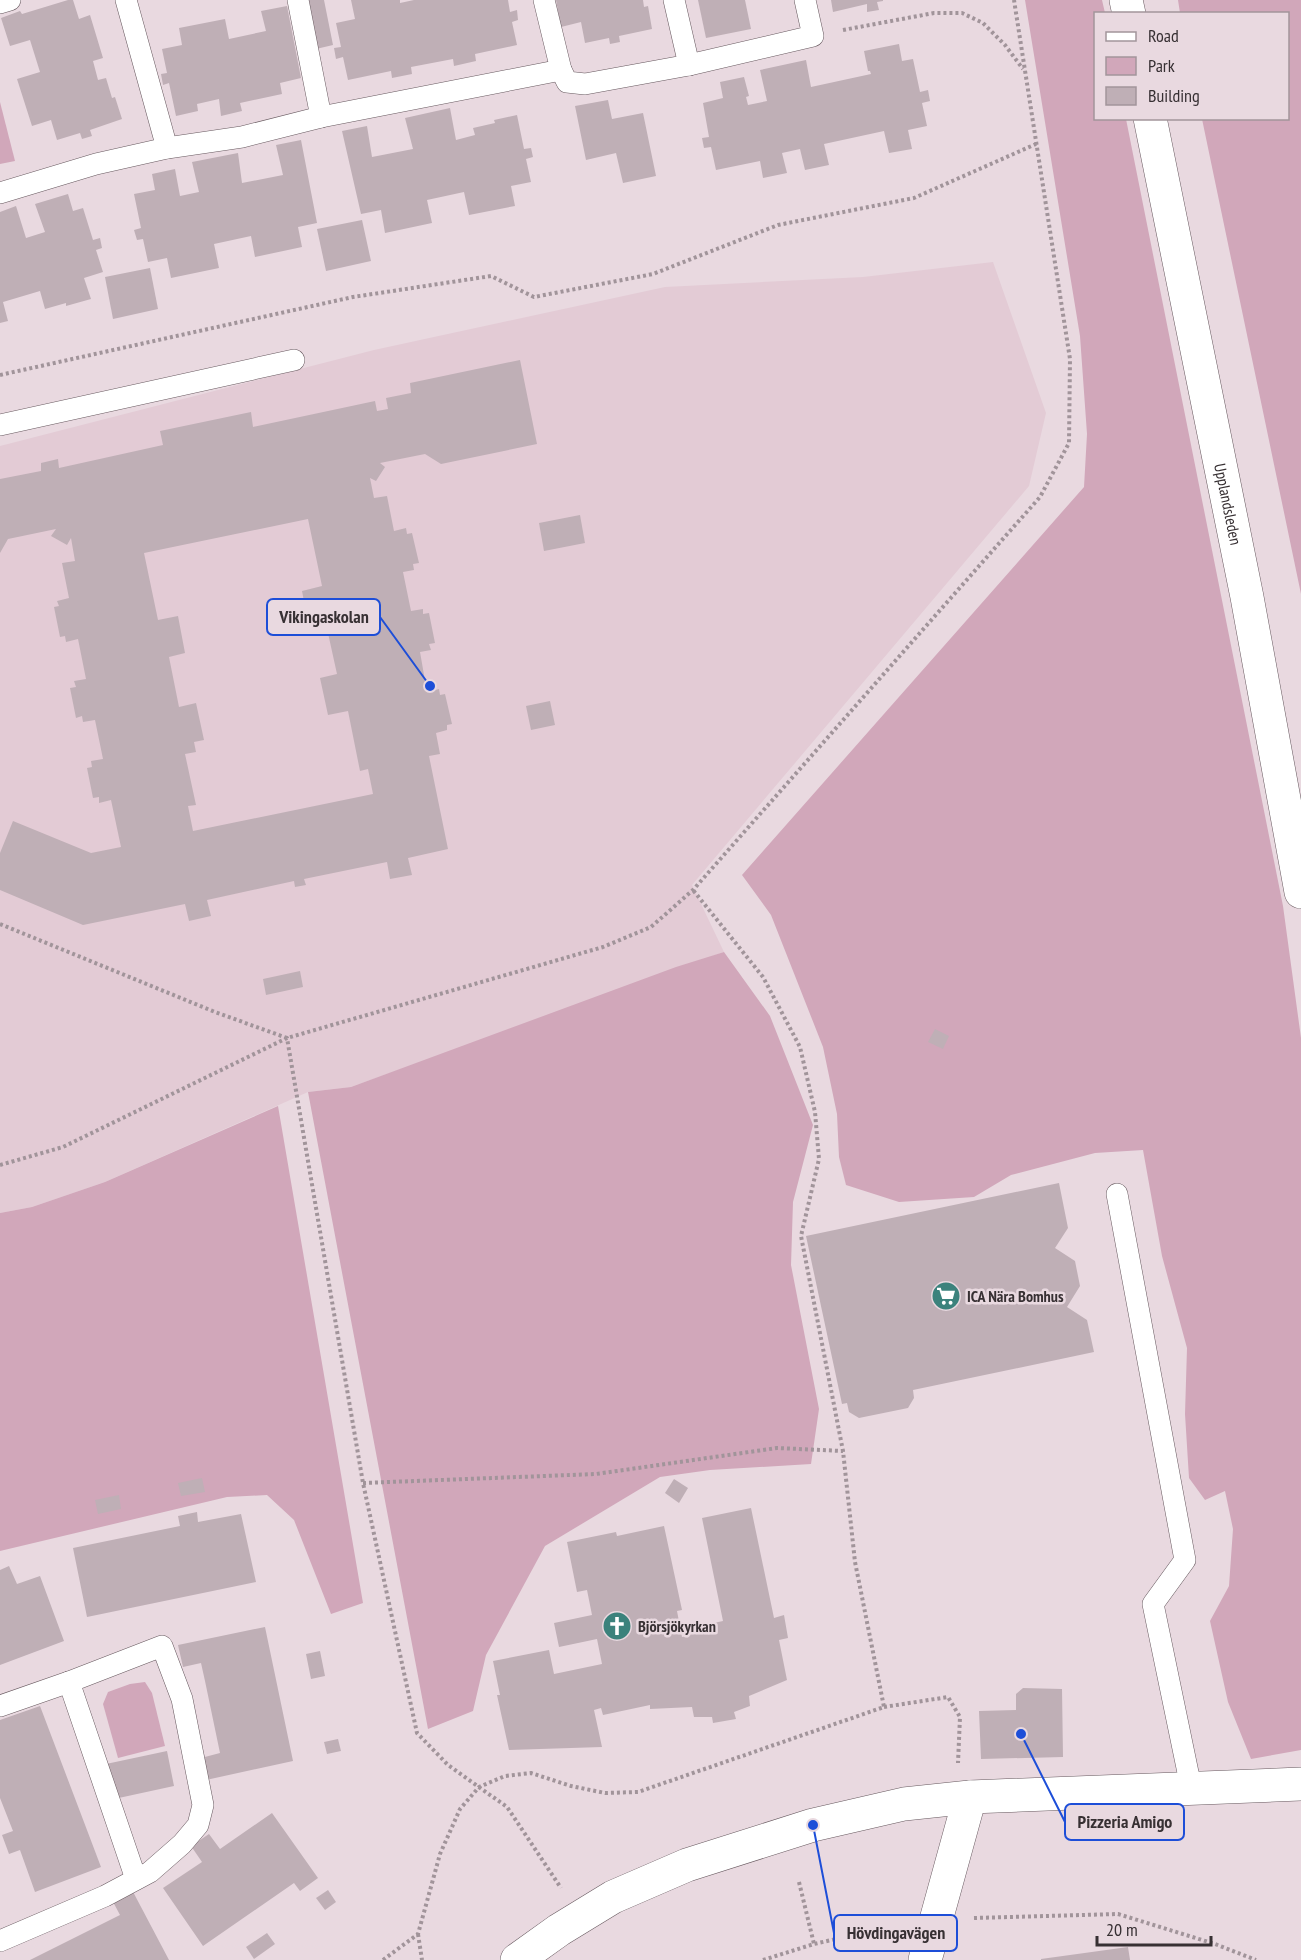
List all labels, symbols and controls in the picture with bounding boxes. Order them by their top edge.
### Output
legend [1094,12,1289,120]
text: Road [1148,24,1179,47]
text: Park [1148,54,1175,77]
text: Building [1148,84,1200,107]
street label: Upplandsleden [1210,462,1246,547]
callout: Vikingaskolan [267,599,380,635]
text: Vikingaskolan [278,605,369,628]
supermarket icon: ICA Nära Bomhus [930,1280,962,1312]
place label: ICA Nära Bomhus [967,1286,1064,1306]
church icon: Björsjökyrkan [601,1610,633,1642]
place label: Björsjökyrkan [638,1616,716,1636]
callout: Pizzeria Amigo [1065,1804,1184,1840]
text: Pizzeria Amigo [1078,1810,1172,1833]
scale bar [1097,1909,1211,1947]
callout: Hövdingavägen [834,1915,957,1951]
text: 20 m [1106,1918,1138,1941]
text: Hövdingavägen [847,1921,945,1944]

